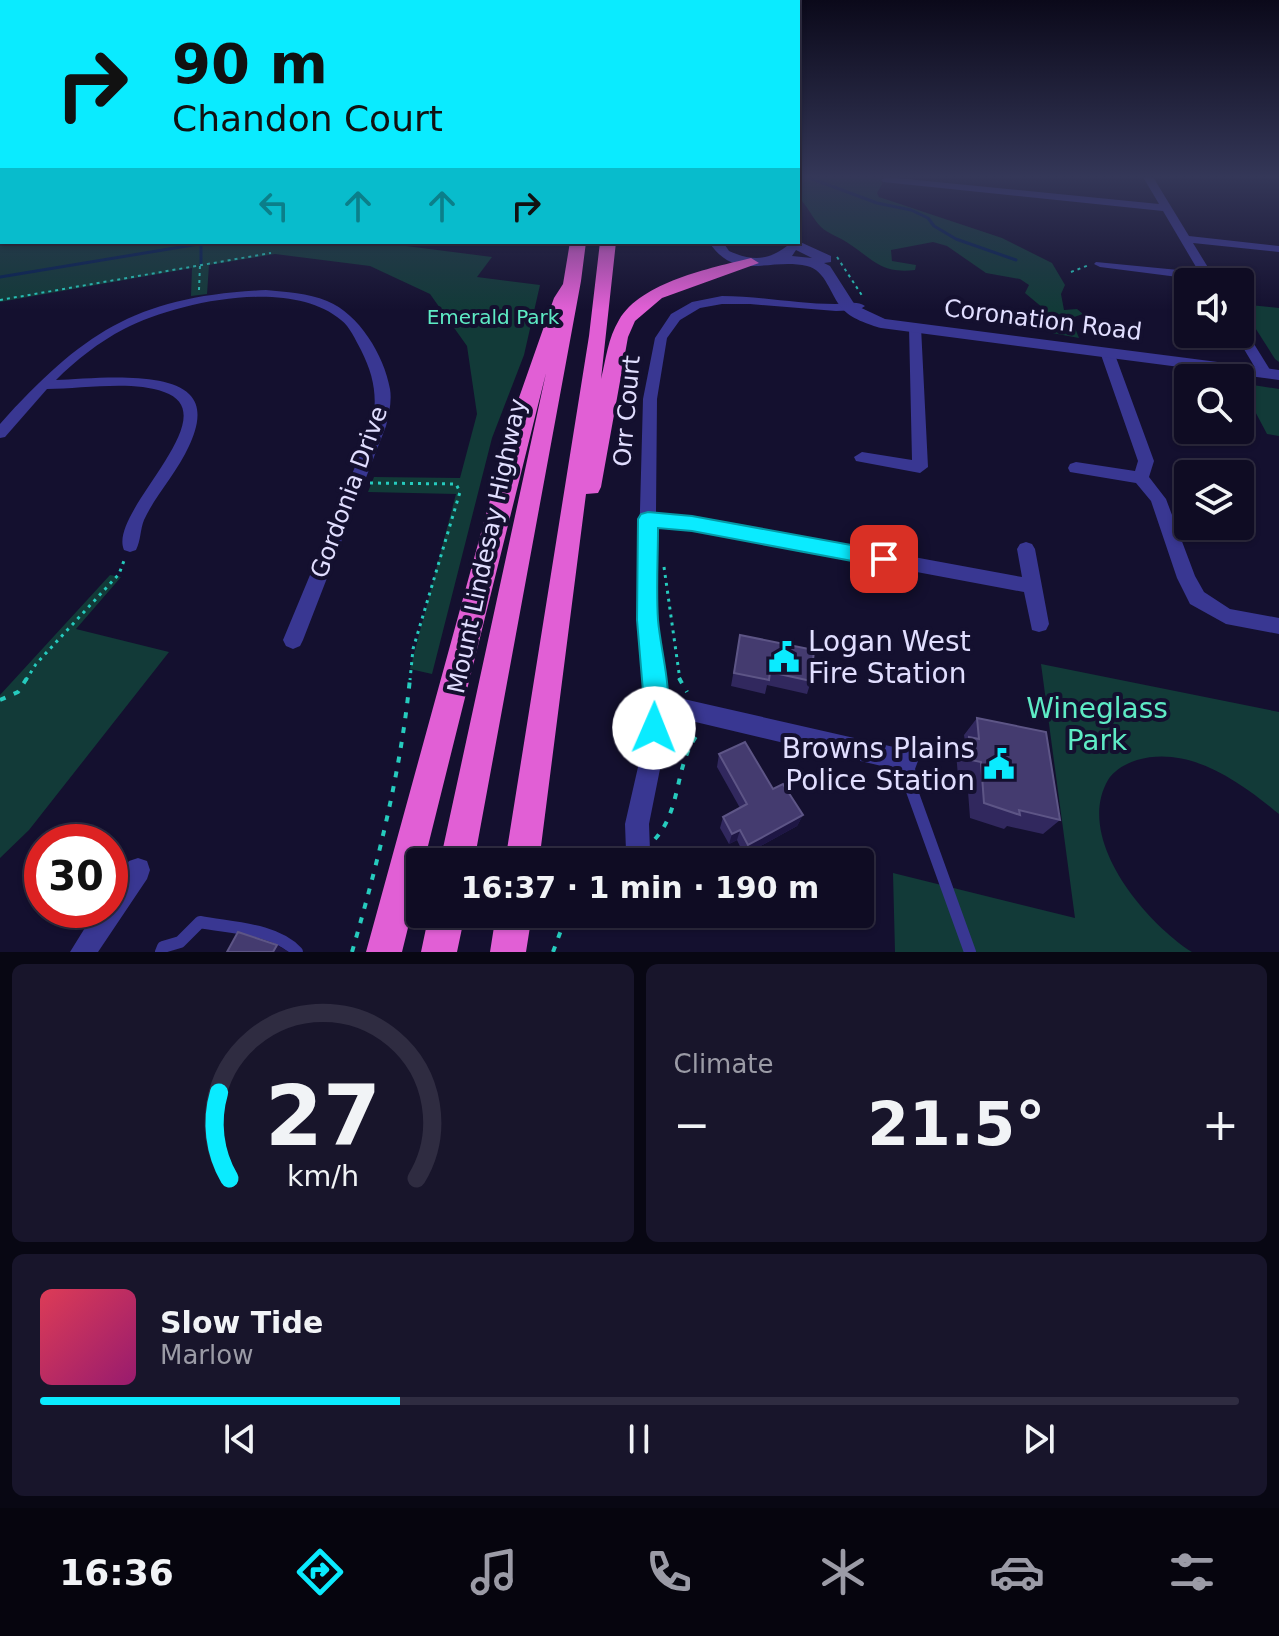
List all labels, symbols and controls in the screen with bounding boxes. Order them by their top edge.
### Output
text: 90 m [172,31,328,96]
icon: right [40,32,144,136]
text: Chandon Court [172,98,443,139]
icon: left [252,184,296,228]
icon: ahead [336,184,380,228]
icon: ahead [420,184,464,228]
icon: right [504,184,548,228]
map controls [1174,268,1254,540]
button: sound [1174,268,1254,348]
street label: Coronation Road [942,294,1144,346]
park label: Emerald Park [427,305,560,329]
street label: Orr Court [608,354,646,468]
button: search [1174,364,1254,444]
street label: Mount Lindesay Highway [442,396,532,696]
street label: Gordonia Drive [305,402,393,582]
button: layers [1174,460,1254,540]
pin [850,525,918,593]
icon: arrive [862,537,906,581]
place label: Logan West Fire Station [808,625,971,690]
public building icon: Logan West Fire Station [767,640,801,674]
position arrow [612,686,696,770]
park label: Wineglass Park [1026,692,1168,757]
place label: Browns Plains Police Station [782,732,975,797]
public building icon: Browns Plains Police Station [982,747,1016,781]
speed limit sign: 30 [24,824,128,928]
text: 16:37 · 1 min · 190 m [461,870,819,905]
text: Climate [674,1049,774,1079]
text: 27 [265,1068,381,1165]
text: 21.5° [867,1089,1045,1159]
text: − [674,1099,710,1150]
text: + [1202,1099,1239,1150]
text: km/h [287,1159,359,1193]
text: Slow Tide [160,1305,323,1340]
text: Marlow [160,1340,253,1370]
icon: previous [218,1417,262,1461]
icon: pause [617,1417,661,1461]
icon: next [1017,1417,1061,1461]
icon: directions [292,1544,348,1600]
icon: music [466,1544,522,1600]
icon: phone [641,1544,697,1600]
icon: climate [815,1544,871,1600]
icon: car [989,1544,1045,1600]
icon: filters [1164,1544,1220,1600]
text: 16:36 [59,1552,174,1593]

